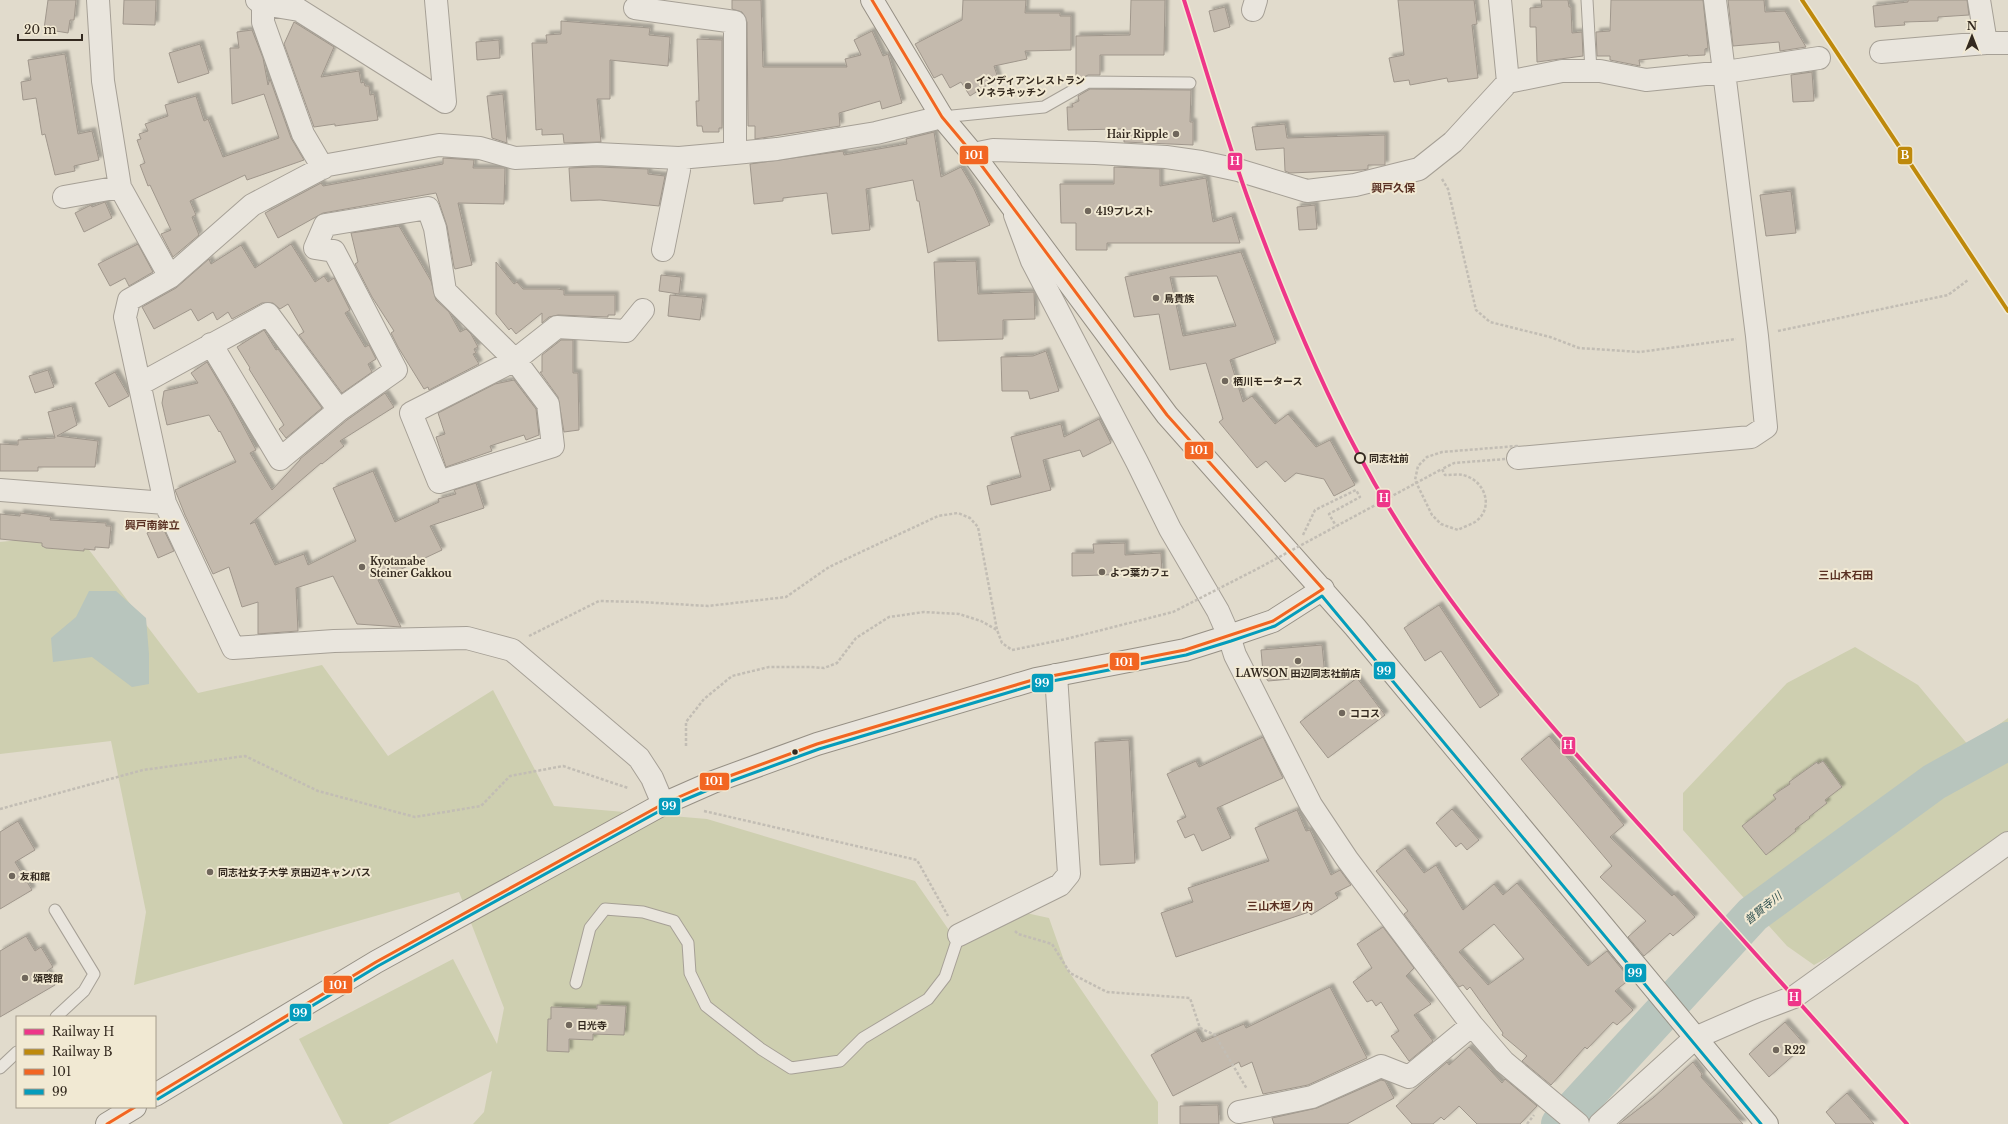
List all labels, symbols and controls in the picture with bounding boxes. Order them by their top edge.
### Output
scale bar [18,16,82,42]
north arrow [1952,16,1992,56]
text: N [1967,19,1978,33]
text: 20 m [24,22,56,37]
place label: インディアンレストラン ソネラキッチン [976,74,1085,99]
marker: インディアンレストラン ソネラキッチン [963,81,973,91]
place label: Hair Ripple [1107,128,1168,141]
marker: Hair Ripple [1171,129,1181,139]
line badge: 101 [959,145,989,165]
line badge: B [1897,146,1913,165]
text: 101 [965,148,983,162]
text: B [1901,148,1910,162]
line badge: H [1227,152,1243,171]
text: H [1230,154,1241,168]
district label: 興戸久保 [1371,181,1416,195]
place label: 419プレスト [1096,205,1154,218]
marker: 419プレスト [1083,206,1093,216]
place label: 鳥貴族 [1164,292,1195,305]
marker: 鳥貴族 [1151,293,1161,303]
place label: 栖川モータース [1233,375,1303,388]
marker: 栖川モータース [1220,376,1230,386]
line badge: 101 [1184,441,1214,460]
text: 101 [1190,443,1208,457]
marker: 同志社前 [1354,452,1366,464]
place label: 同志社前 [1369,452,1409,465]
line badge: H [1376,489,1391,508]
text: H [1379,491,1390,505]
district label: 興戸南鉾立 [125,518,180,532]
place label: Kyotanabe Steiner Gakkou [370,555,452,580]
marker: Kyotanabe Steiner Gakkou [357,562,367,572]
place label: よつ葉カフェ [1110,566,1170,579]
marker: よつ葉カフェ [1097,567,1107,577]
district label: 三山木石田 [1819,568,1874,582]
line badge: 101 [1109,652,1140,671]
text: 101 [1115,655,1133,669]
marker: LAWSON 田辺同志社前店 [1293,656,1303,666]
line badge: 99 [1373,661,1396,680]
text: 99 [1377,664,1391,678]
place label: LAWSON 田辺同志社前店 [1236,667,1360,680]
line badge: 99 [1031,673,1054,693]
text: 99 [1035,676,1049,690]
place label: ココス [1350,707,1380,720]
marker: ココス [1337,708,1347,718]
line badge: H [1561,736,1576,755]
text: H [1563,738,1574,752]
unlabelled marker [790,747,800,757]
line badge: 101 [699,772,730,791]
text: 101 [705,774,723,788]
line badge: 99 [658,797,681,816]
text: 99 [662,799,676,813]
place label: 同志社女子大学 京田辺キャンパス [218,866,371,879]
marker: 同志社女子大学 京田辺キャンパス [205,867,215,877]
place label: 友和館 [20,870,50,883]
marker: 友和館 [7,871,17,881]
water label: 普賢寺川 [1741,888,1785,927]
district label: 三山木垣ノ内 [1247,899,1313,913]
line badge: 99 [1624,963,1647,983]
text: 99 [1628,966,1642,980]
place label: 頌啓館 [33,972,63,985]
marker: 頌啓館 [20,973,30,983]
line badge: 101 [323,975,353,994]
text: 101 [329,978,347,992]
line badge: H [1787,988,1802,1007]
text: H [1789,990,1800,1004]
line badge: 99 [289,1003,312,1022]
text: 99 [293,1006,307,1020]
legend [16,1016,156,1108]
place label: 日光寺 [577,1019,607,1032]
marker: 日光寺 [564,1020,574,1030]
text: Railway H [52,1024,114,1039]
text: Railway B [52,1044,112,1059]
place label: R22 [1784,1044,1806,1057]
marker: R22 [1771,1045,1781,1055]
text: 101 [52,1064,71,1079]
text: 99 [52,1084,67,1099]

